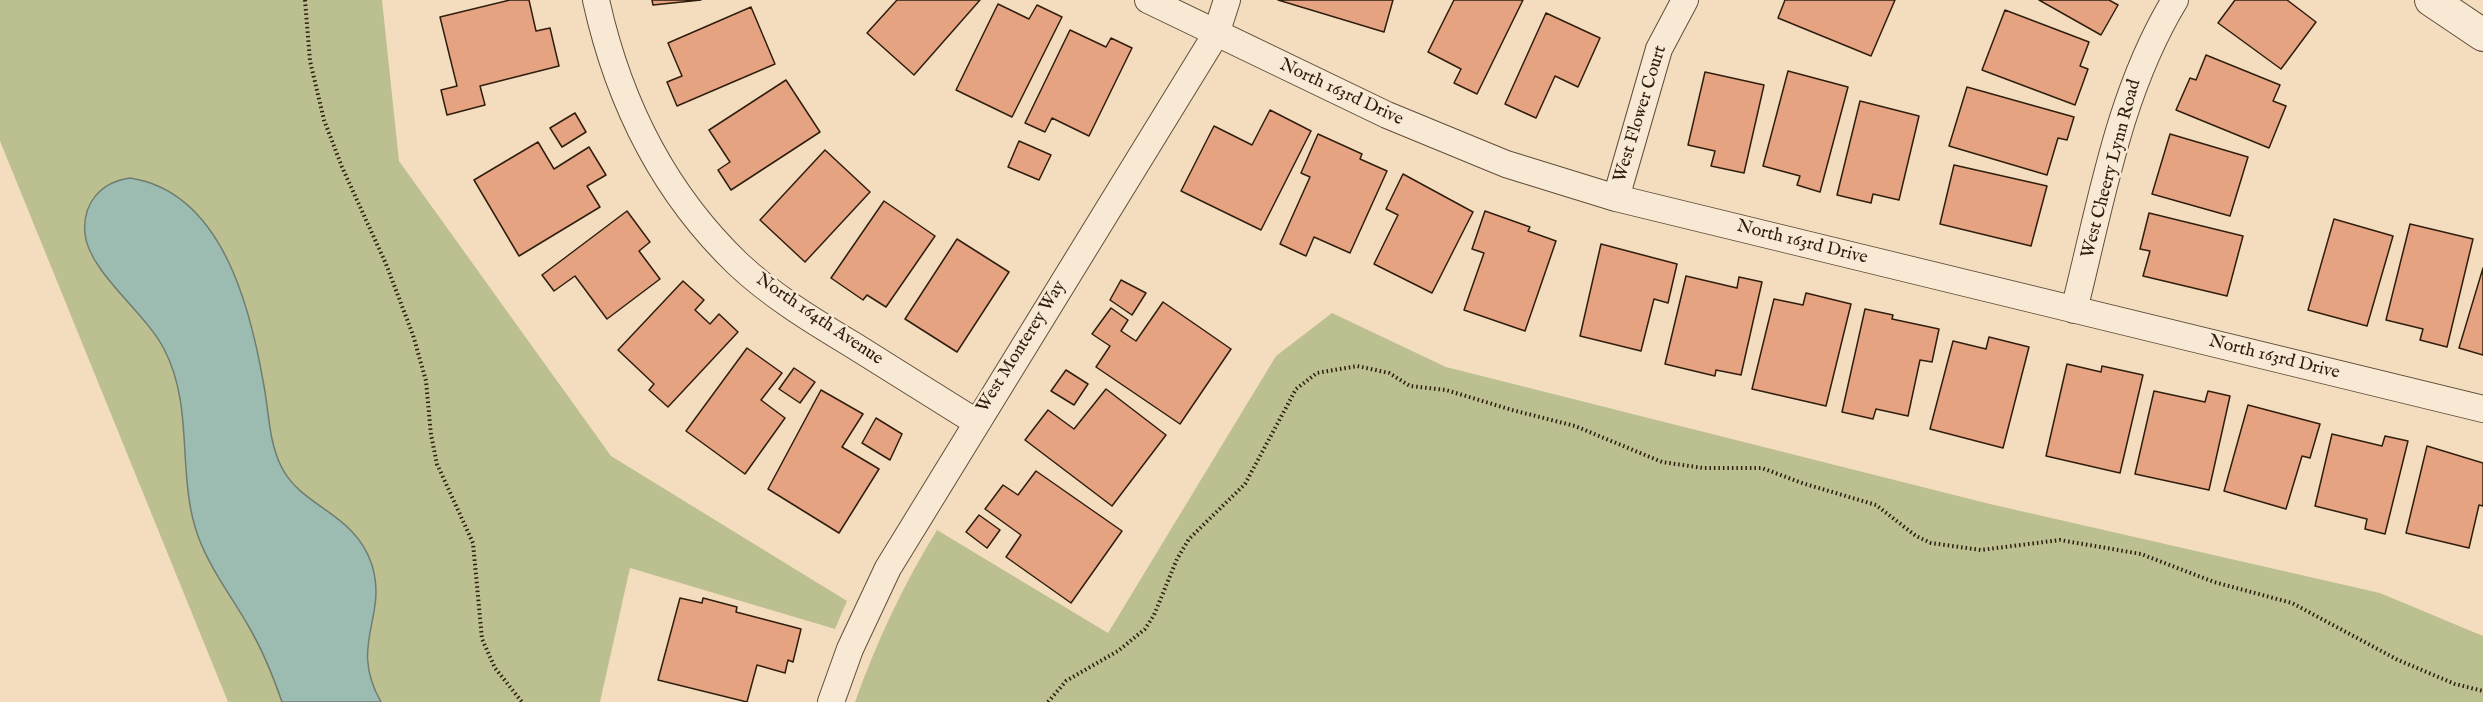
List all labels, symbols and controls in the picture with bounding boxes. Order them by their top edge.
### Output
street label: West Flower Court [1610,43,1672,185]
street label: North 163rd Drive [1276,55,1406,131]
street label: West Cheery Lynn Road [2078,77,2146,261]
street label: North 163rd Drive [1734,216,1870,270]
street label: North 164th Avenue [751,269,887,371]
street label: West Monterey Way [973,277,1071,417]
street label: North 163rd Drive [2206,331,2342,385]

